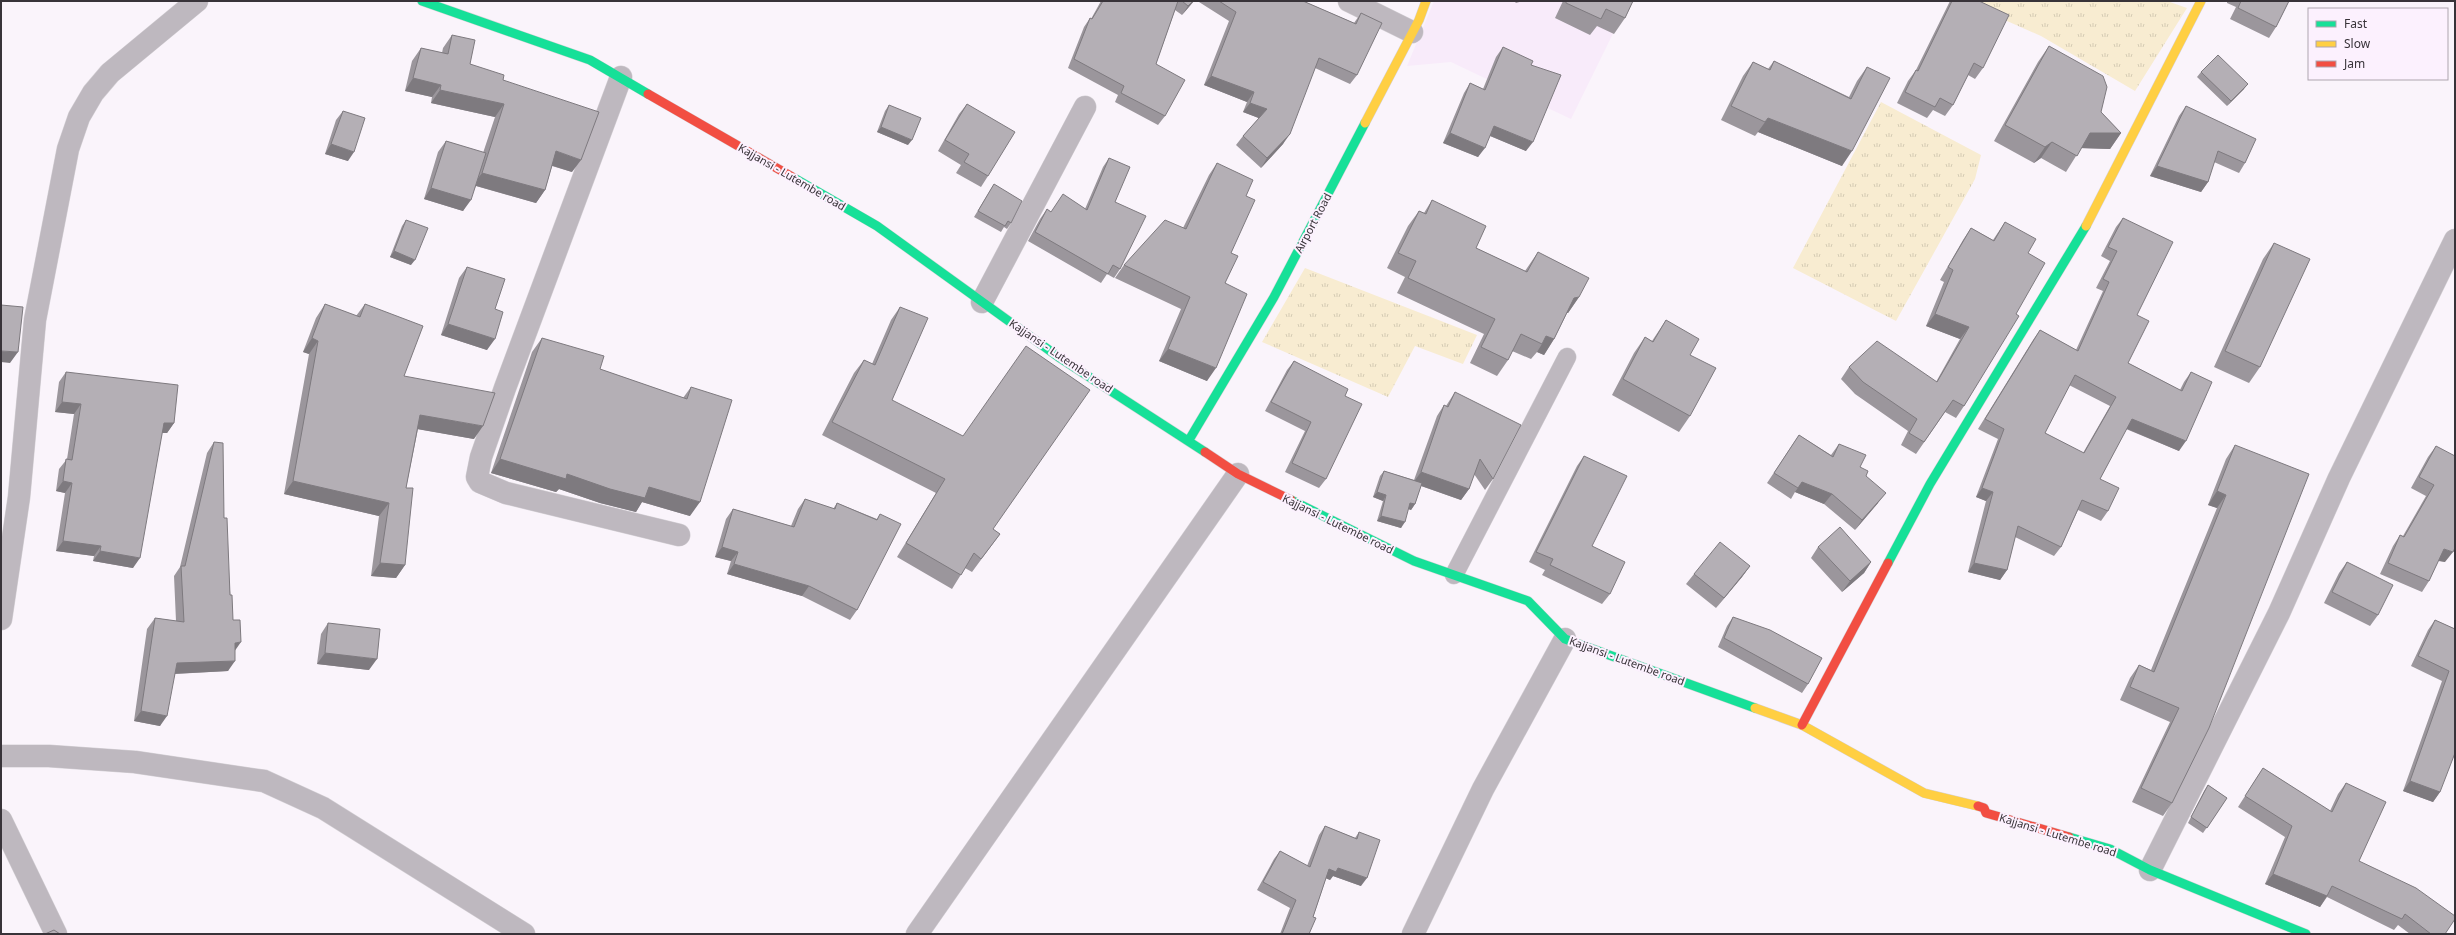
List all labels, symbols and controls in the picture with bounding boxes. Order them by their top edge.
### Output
legend [2308,8,2448,80]
text: Fast [2344,15,2368,32]
text: Slow [2344,35,2371,52]
text: Jam [2343,55,2365,72]
street label: Kajjansi - Lutembe road [736,140,849,214]
street label: Airport Road [1291,190,1335,255]
street label: Kajjansi - Lutembe road [1007,315,1116,396]
street label: Kajjansi - Lutembe road [1280,490,1396,557]
street label: Kajjansi - Lutembe road [1567,633,1687,688]
street label: Kajjansi - Lutembe road [1998,810,2119,859]

